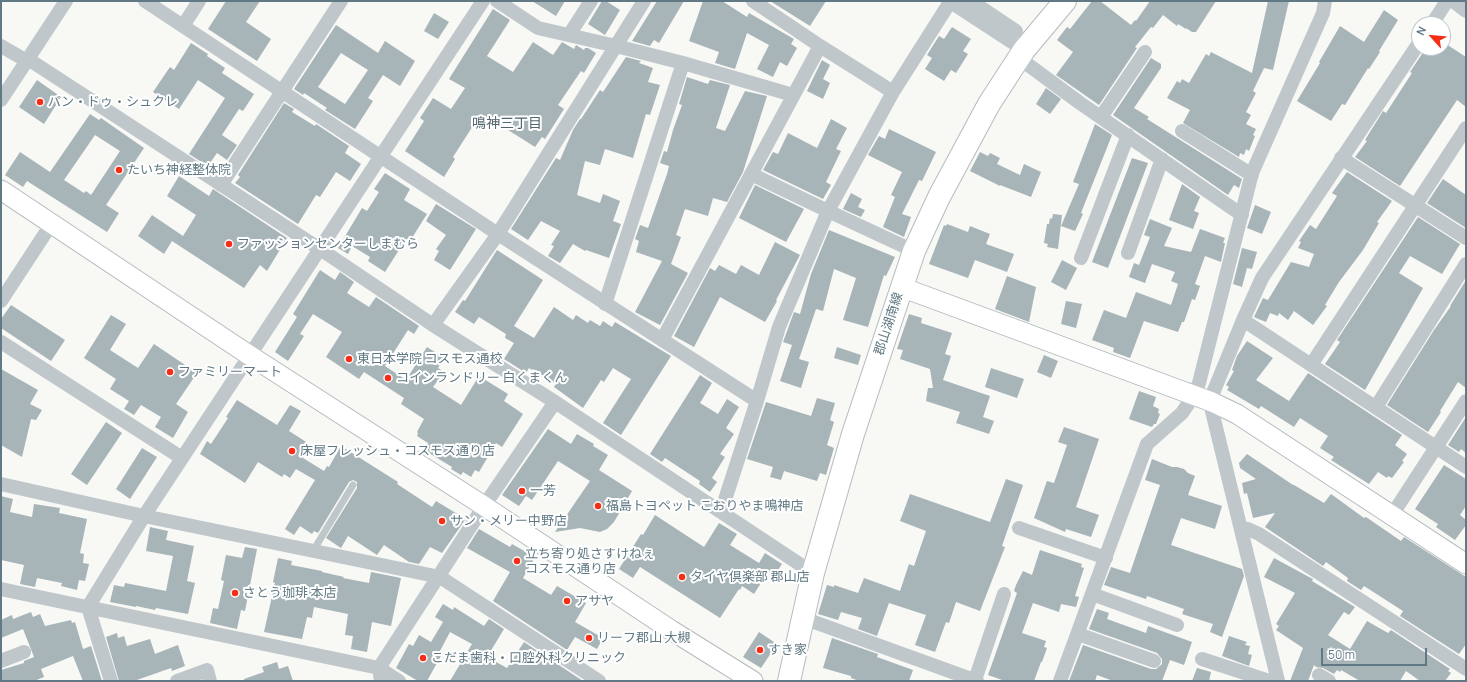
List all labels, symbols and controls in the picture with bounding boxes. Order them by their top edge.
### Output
north arrow [1411,16,1451,56]
text: N [1412,24,1429,38]
place label: パン・ドゥ・シュクレ [48,94,178,110]
marker: パン・ドゥ・シュクレ [35,97,45,107]
district label: 鳴神三丁目 [472,116,542,132]
place label: たいち神経整体院 [127,162,231,178]
marker: たいち神経整体院 [114,165,124,175]
place label: ファッションセンターしまむら [237,236,419,252]
marker: ファッションセンターしまむら [224,239,234,249]
street label: 郡山湖南線 [872,291,906,357]
place label: 東日本学院 コスモス通校 [357,351,503,367]
marker: 東日本学院 コスモス通校 [344,354,354,364]
place label: ファミリーマート [178,364,282,380]
marker: ファミリーマート [165,367,175,377]
place label: コインランドリー 白くまくん [396,370,568,386]
marker: コインランドリー 白くまくん [383,373,393,383]
place label: 床屋フレッシュ・コスモス通り店 [300,443,495,459]
marker: 床屋フレッシュ・コスモス通り店 [287,446,297,456]
place label: 一芳 [530,483,556,499]
marker: 一芳 [517,486,527,496]
place label: 福島トヨペット こおりやま鳴神店 [606,498,804,514]
marker: 福島トヨペット こおりやま鳴神店 [593,501,603,511]
place label: サン・メリー中野店 [450,513,567,529]
marker: サン・メリー中野店 [437,516,447,526]
place label: 立ち寄り処さすけねぇ コスモス通り店 [525,546,655,577]
marker: 立ち寄り処さすけねぇ コスモス通り店 [512,556,522,566]
place label: タイヤ倶楽部 郡山店 [690,569,810,585]
marker: タイヤ倶楽部 郡山店 [677,572,687,582]
place label: さとう珈琲 本店 [243,585,337,601]
marker: さとう珈琲 本店 [230,588,240,598]
place label: アサヤ [575,593,614,609]
marker: アサヤ [562,596,572,606]
place label: リーフ郡山 大槻 [597,630,691,646]
marker: リーフ郡山 大槻 [584,633,594,643]
scale bar [1323,640,1429,666]
place label: すき家 [768,642,807,658]
marker: すき家 [755,645,765,655]
text: 50 m [1328,646,1355,663]
place label: こだま歯科・口腔外科クリニック [431,650,626,666]
marker: こだま歯科・口腔外科クリニック [418,653,428,663]

